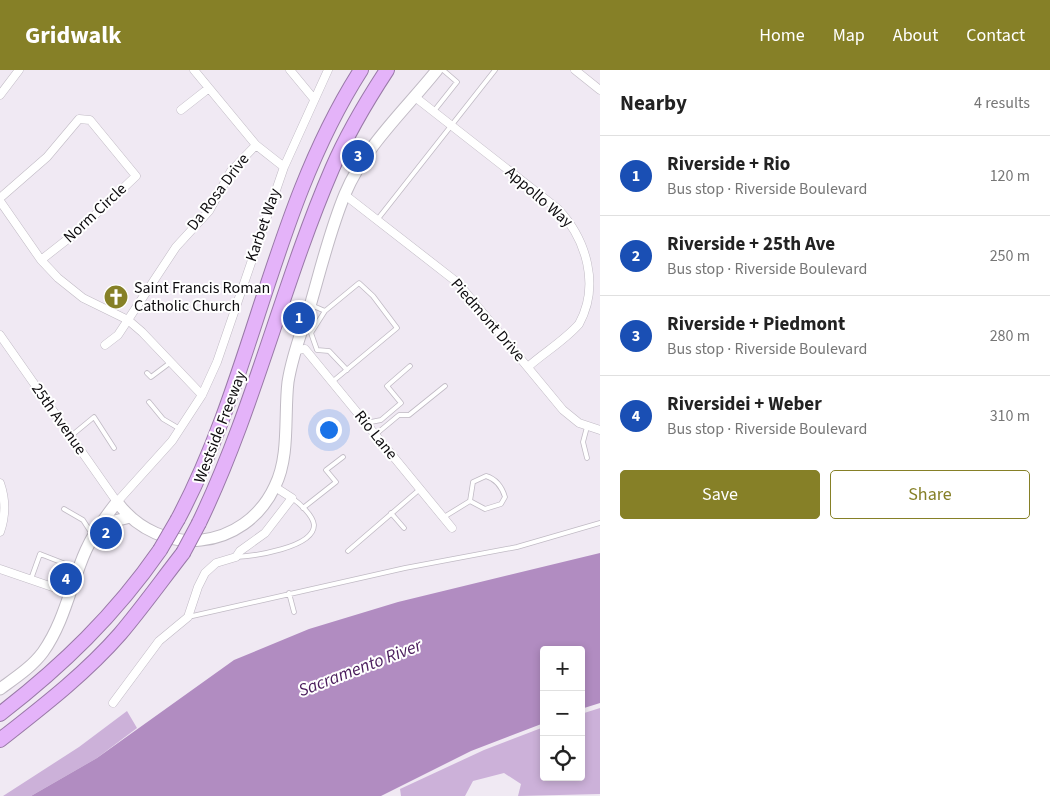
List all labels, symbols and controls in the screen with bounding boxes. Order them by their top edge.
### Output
text: Gridwalk [25,18,121,53]
text: Home [759,23,805,48]
text: Map [833,23,865,48]
text: About [893,23,938,48]
text: Contact [966,23,1025,48]
text: Nearby [620,88,687,118]
text: 4 results [974,92,1030,114]
pin: 3 [342,137,374,175]
street label: Da Rosa Drive [182,149,254,235]
text: Riverside + Rio [667,151,790,178]
street label: Appollo Way [500,161,578,233]
text: 1 [632,165,640,187]
text: 120 m [990,165,1030,187]
street label: Norm Circle [59,178,131,248]
text: Bus stop · Riverside Boulevard [667,178,867,200]
street label: Karbet Way [240,185,286,264]
text: Riverside + 25th Ave [667,231,835,258]
text: 2 [632,245,640,267]
text: 250 m [990,245,1030,267]
text: Bus stop · Riverside Boulevard [667,258,867,280]
street label: Piedmont Drive [446,274,530,366]
place label: Saint Francis Roman Catholic Church [134,277,270,317]
church icon: Saint Francis Roman Catholic Church [103,284,129,310]
pin: 1 [283,299,315,337]
text: Riverside + Piedmont [667,311,845,338]
text: 3 [632,325,640,347]
text: 280 m [990,325,1030,347]
text: Bus stop · Riverside Boulevard [667,338,867,360]
street label: Westside Freeway [188,367,252,486]
street label: 25th Avenue [26,379,92,459]
text: Riversidei + Weber [667,391,822,418]
text: 4 [632,405,640,427]
text: 310 m [990,405,1030,427]
street label: Rio Lane [349,406,403,464]
your location [316,417,342,443]
text: Bus stop · Riverside Boulevard [667,418,867,440]
button: Save [620,470,820,519]
button: Share [830,470,1030,519]
pin: 2 [90,514,122,552]
pin: 4 [50,560,82,598]
water label: Sacramento River [295,633,426,703]
map controls [540,646,585,781]
button: + [540,646,585,691]
button: − [540,691,585,736]
button: locate [540,736,585,781]

